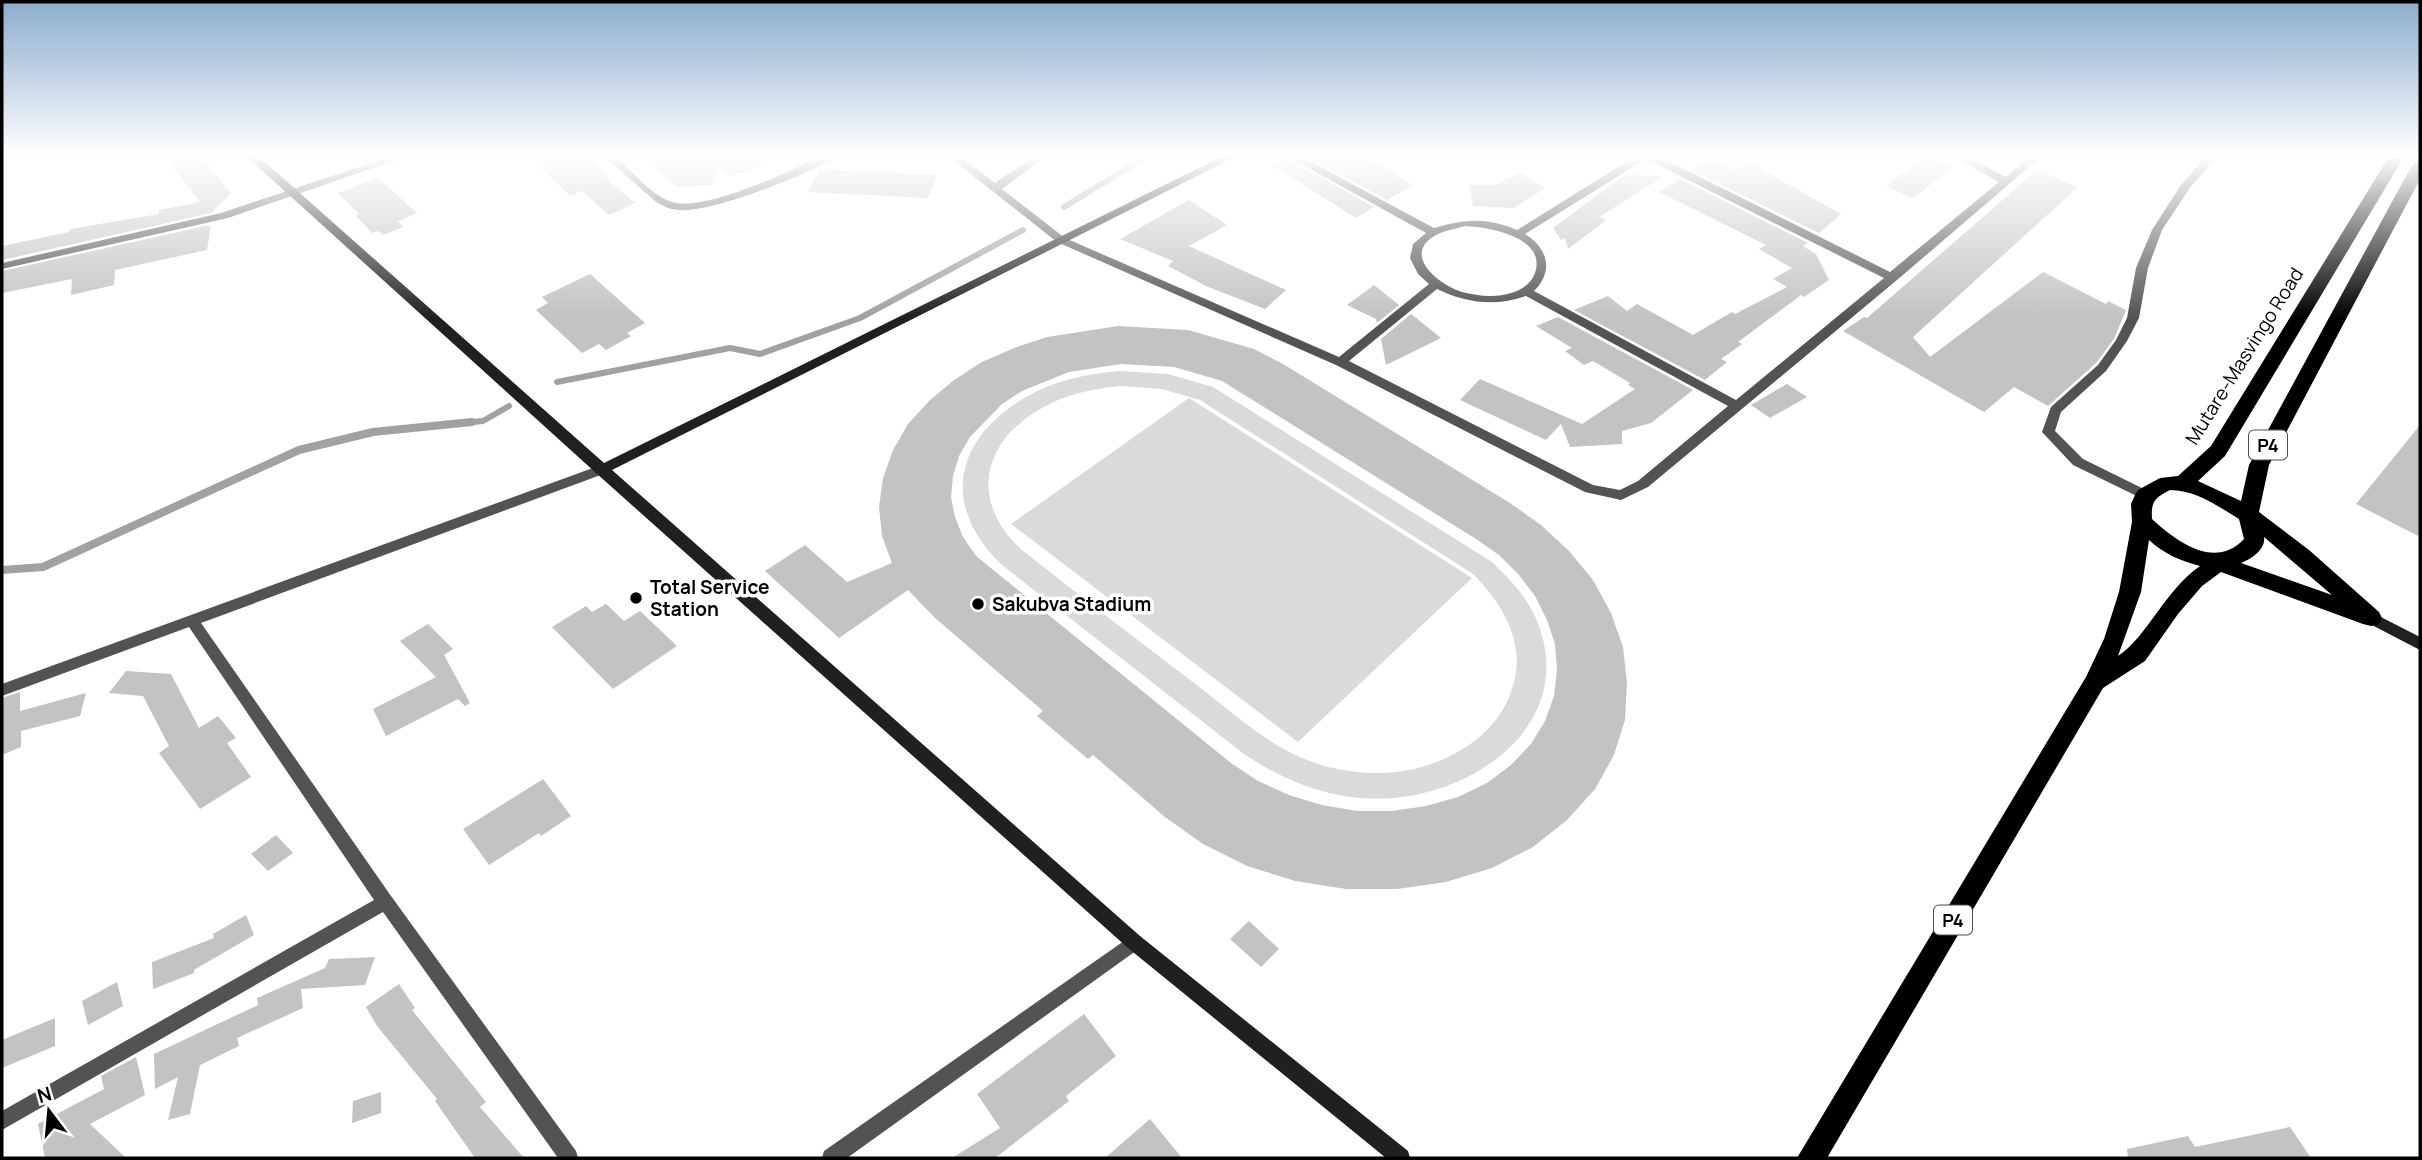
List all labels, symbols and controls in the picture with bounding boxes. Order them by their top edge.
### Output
street label: Mutare-Masvingo Road [2179,263,2309,449]
road number: P4 [2249,430,2287,460]
place label: Total Service Station [650,574,769,622]
marker: Total Service Station [628,590,644,606]
place label: Sakubva Stadium [992,591,1151,617]
marker: Sakubva Stadium [970,596,986,612]
road number: P4 [1934,905,1972,934]
north arrow [14,1076,84,1146]
text: N [34,1080,54,1109]

